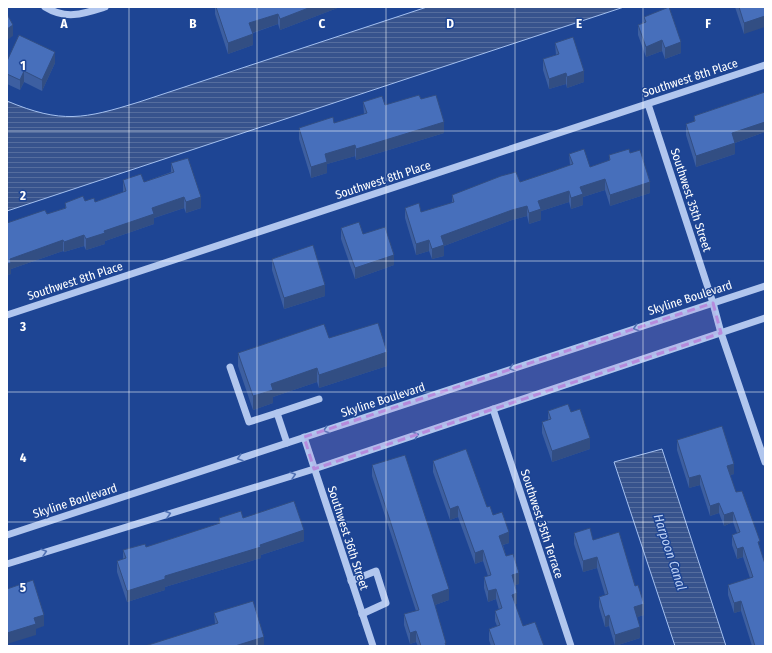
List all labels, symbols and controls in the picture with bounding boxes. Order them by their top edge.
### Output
text: A [59,16,68,31]
text: B [189,16,197,31]
text: C [319,16,326,31]
text: D [446,16,454,31]
text: E [576,16,582,31]
text: F [705,16,711,31]
street label: Southwest 8th Place [641,56,740,100]
text: 1 [20,58,26,73]
street label: Southwest 35th Street [668,147,714,254]
street label: Southwest 8th Place [334,158,433,202]
text: 2 [19,188,26,203]
street label: Southwest 8th Place [26,259,125,303]
street label: Skyline Boulevard [646,278,734,318]
text: 3 [19,319,26,334]
one-way arrow [633,323,640,332]
one-way arrow [509,364,516,372]
street label: Skyline Boulevard [339,380,427,420]
one-way arrow [323,425,330,433]
one-way arrow [412,431,419,439]
text: 4 [20,450,27,465]
one-way arrow [237,453,244,462]
street label: Southwest 35th Terrace [518,468,566,580]
one-way arrow [289,471,296,480]
street label: Skyline Boulevard [31,481,119,521]
street label: Southwest 36th Street [325,484,371,592]
one-way arrow [165,510,172,519]
water label: Harpoon Canal [651,512,690,593]
one-way arrow [41,548,48,557]
text: 5 [20,580,26,595]

